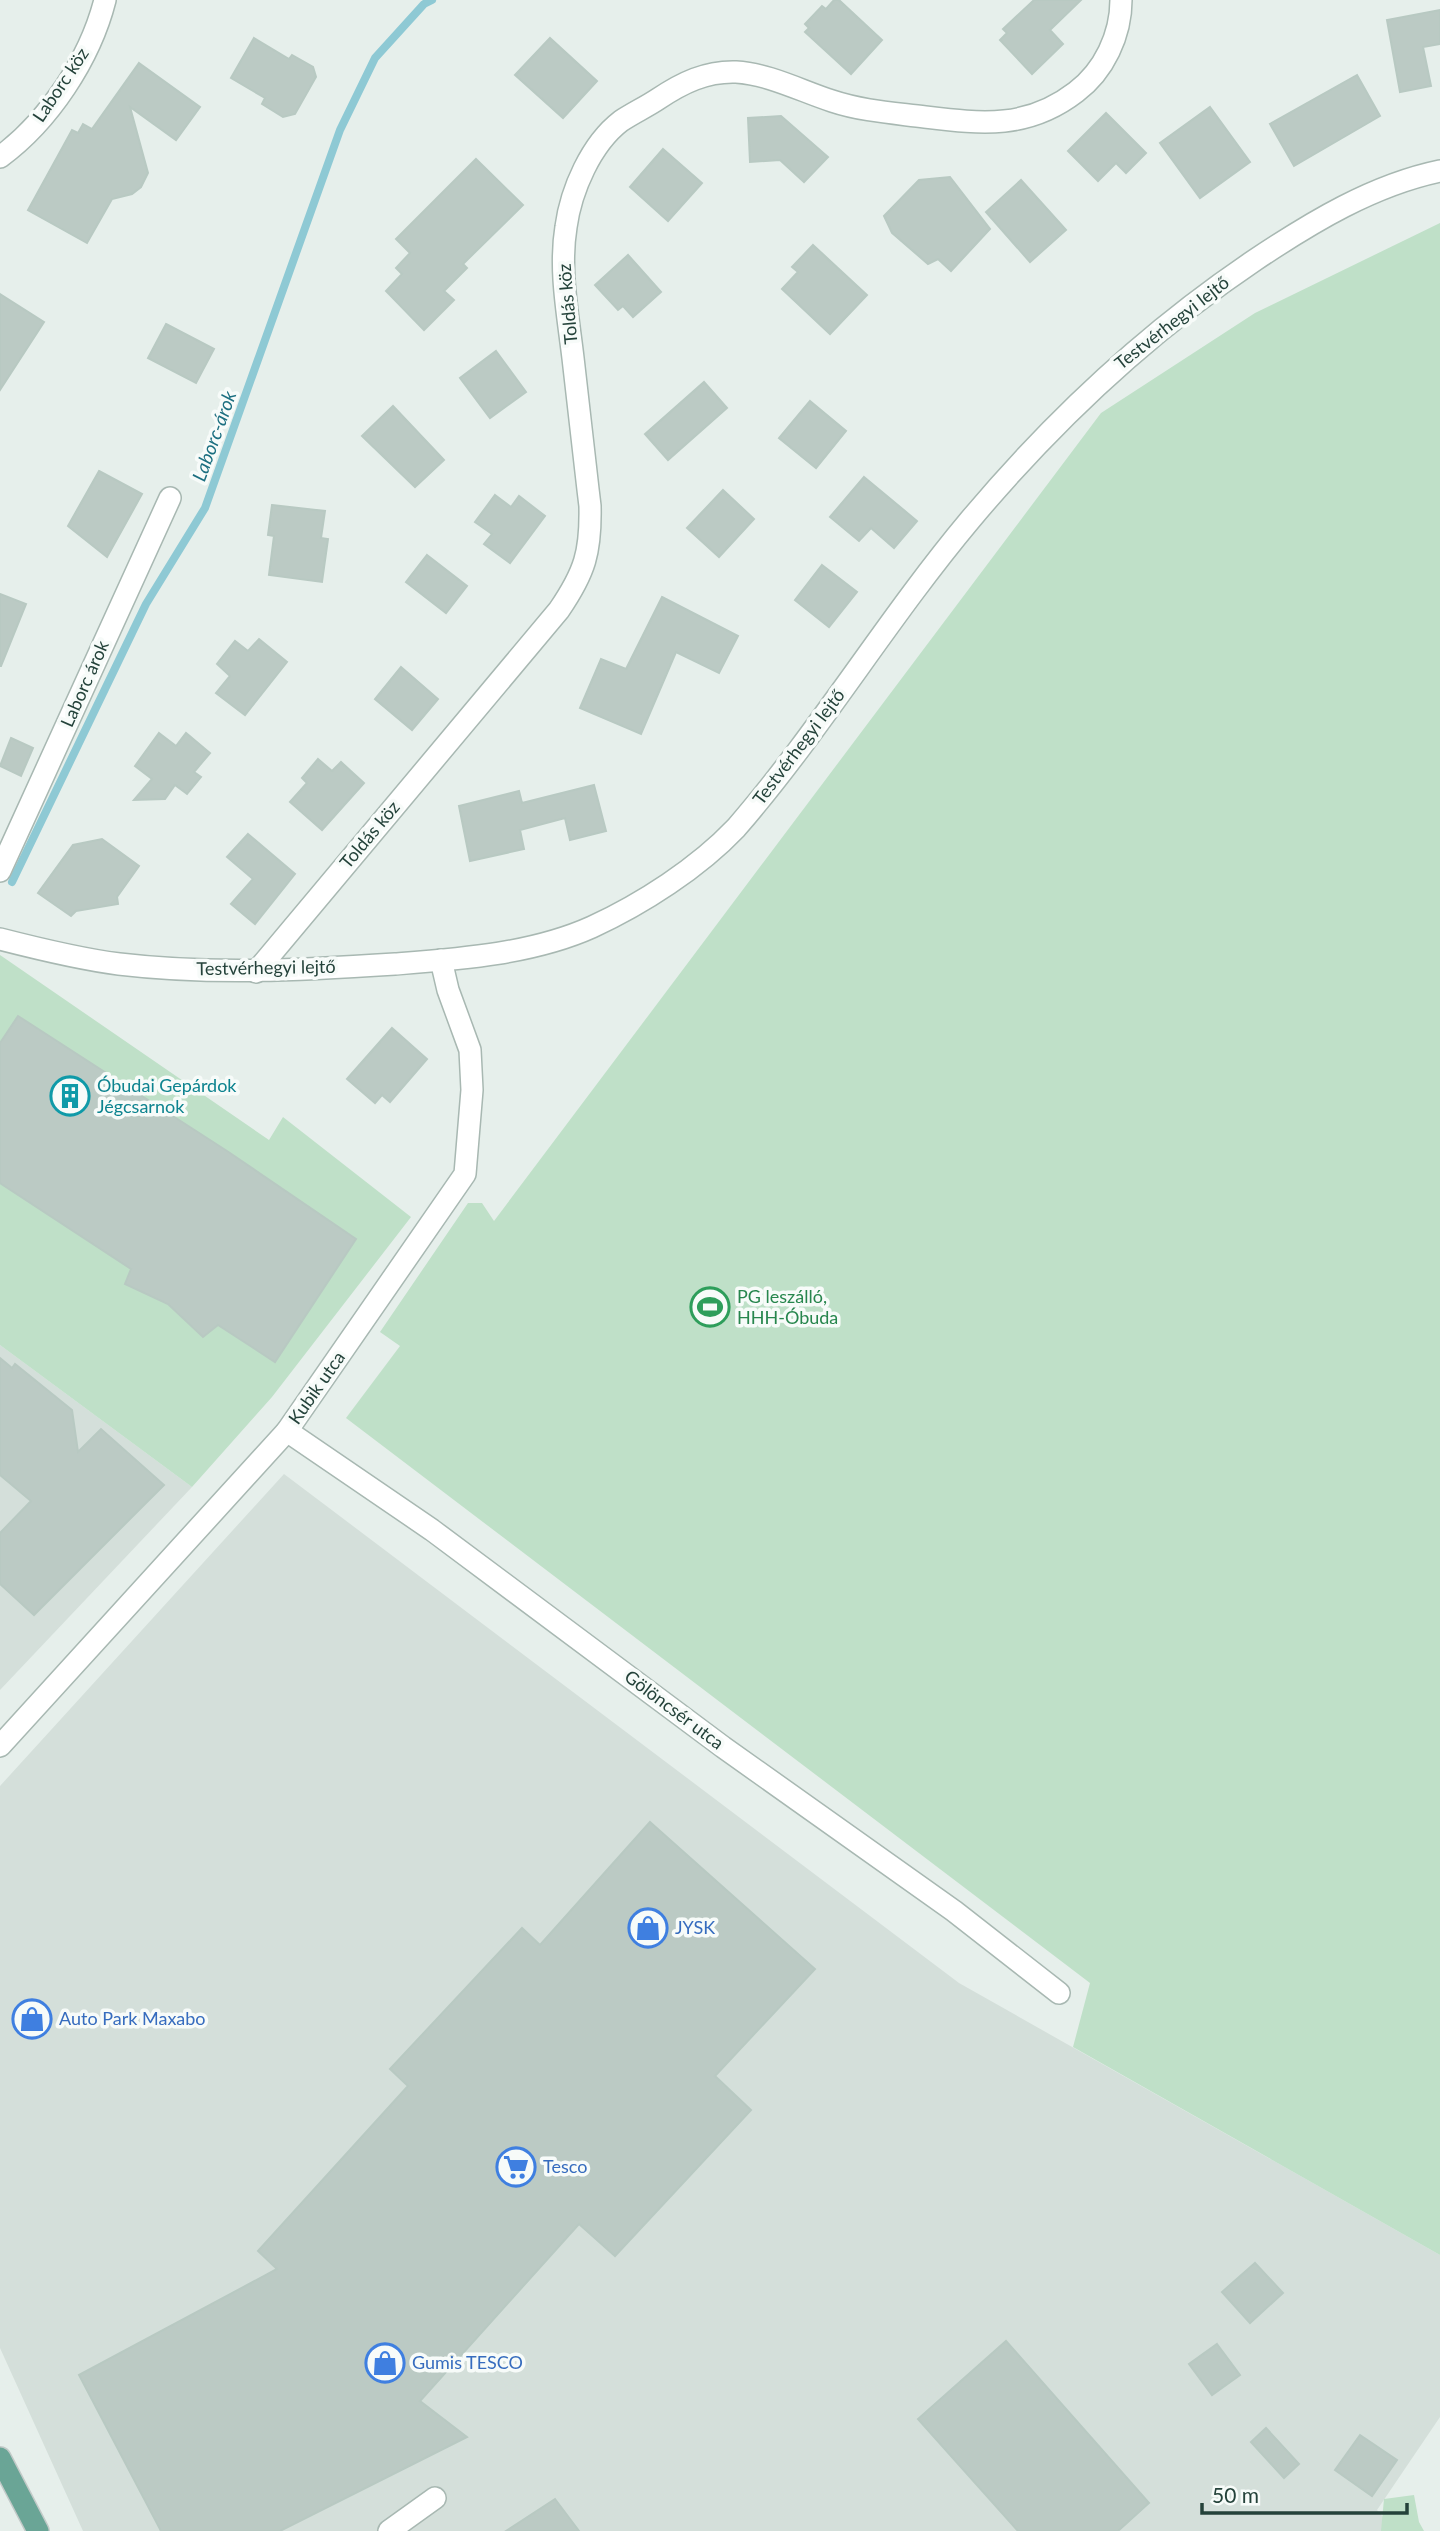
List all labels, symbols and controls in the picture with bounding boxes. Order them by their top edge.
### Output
street label: Laborc köz [27,43,93,126]
street label: Toldás köz [553,263,581,345]
street label: Testvérhegyi lejtő [1110,271,1233,374]
water label: Laborc-árok [187,387,241,484]
street label: Laborc árok [55,636,113,730]
street label: Testvérhegyi lejtő [748,684,849,809]
street label: Toldás köz [335,796,404,872]
street label: Testvérhegyi lejtő [196,955,336,979]
place label: Óbudai Gepárdok Jégcsarnok [97,1074,237,1117]
building icon: Óbudai Gepárdok Jégcsarnok [49,1075,91,1117]
place label: PG leszálló, HHH-Óbuda [737,1285,838,1328]
sports icon: PG leszálló, HHH-Óbuda [689,1286,731,1328]
street label: Kubik utca [283,1347,349,1428]
street label: Gölöncsér utca [621,1665,729,1754]
shop icon: JYSK [627,1907,669,1949]
place label: JYSK [675,1916,715,1938]
shop icon: Auto Park Maxabo [11,1998,53,2040]
place label: Auto Park Maxabo [59,2007,206,2029]
supermarket icon: Tesco [495,2146,537,2188]
place label: Tesco [543,2155,587,2177]
shop icon: Gumis TESCO [364,2342,406,2384]
place label: Gumis TESCO [412,2351,523,2373]
scale bar [1202,2472,1407,2516]
text: 50 m [1212,2482,1259,2507]

